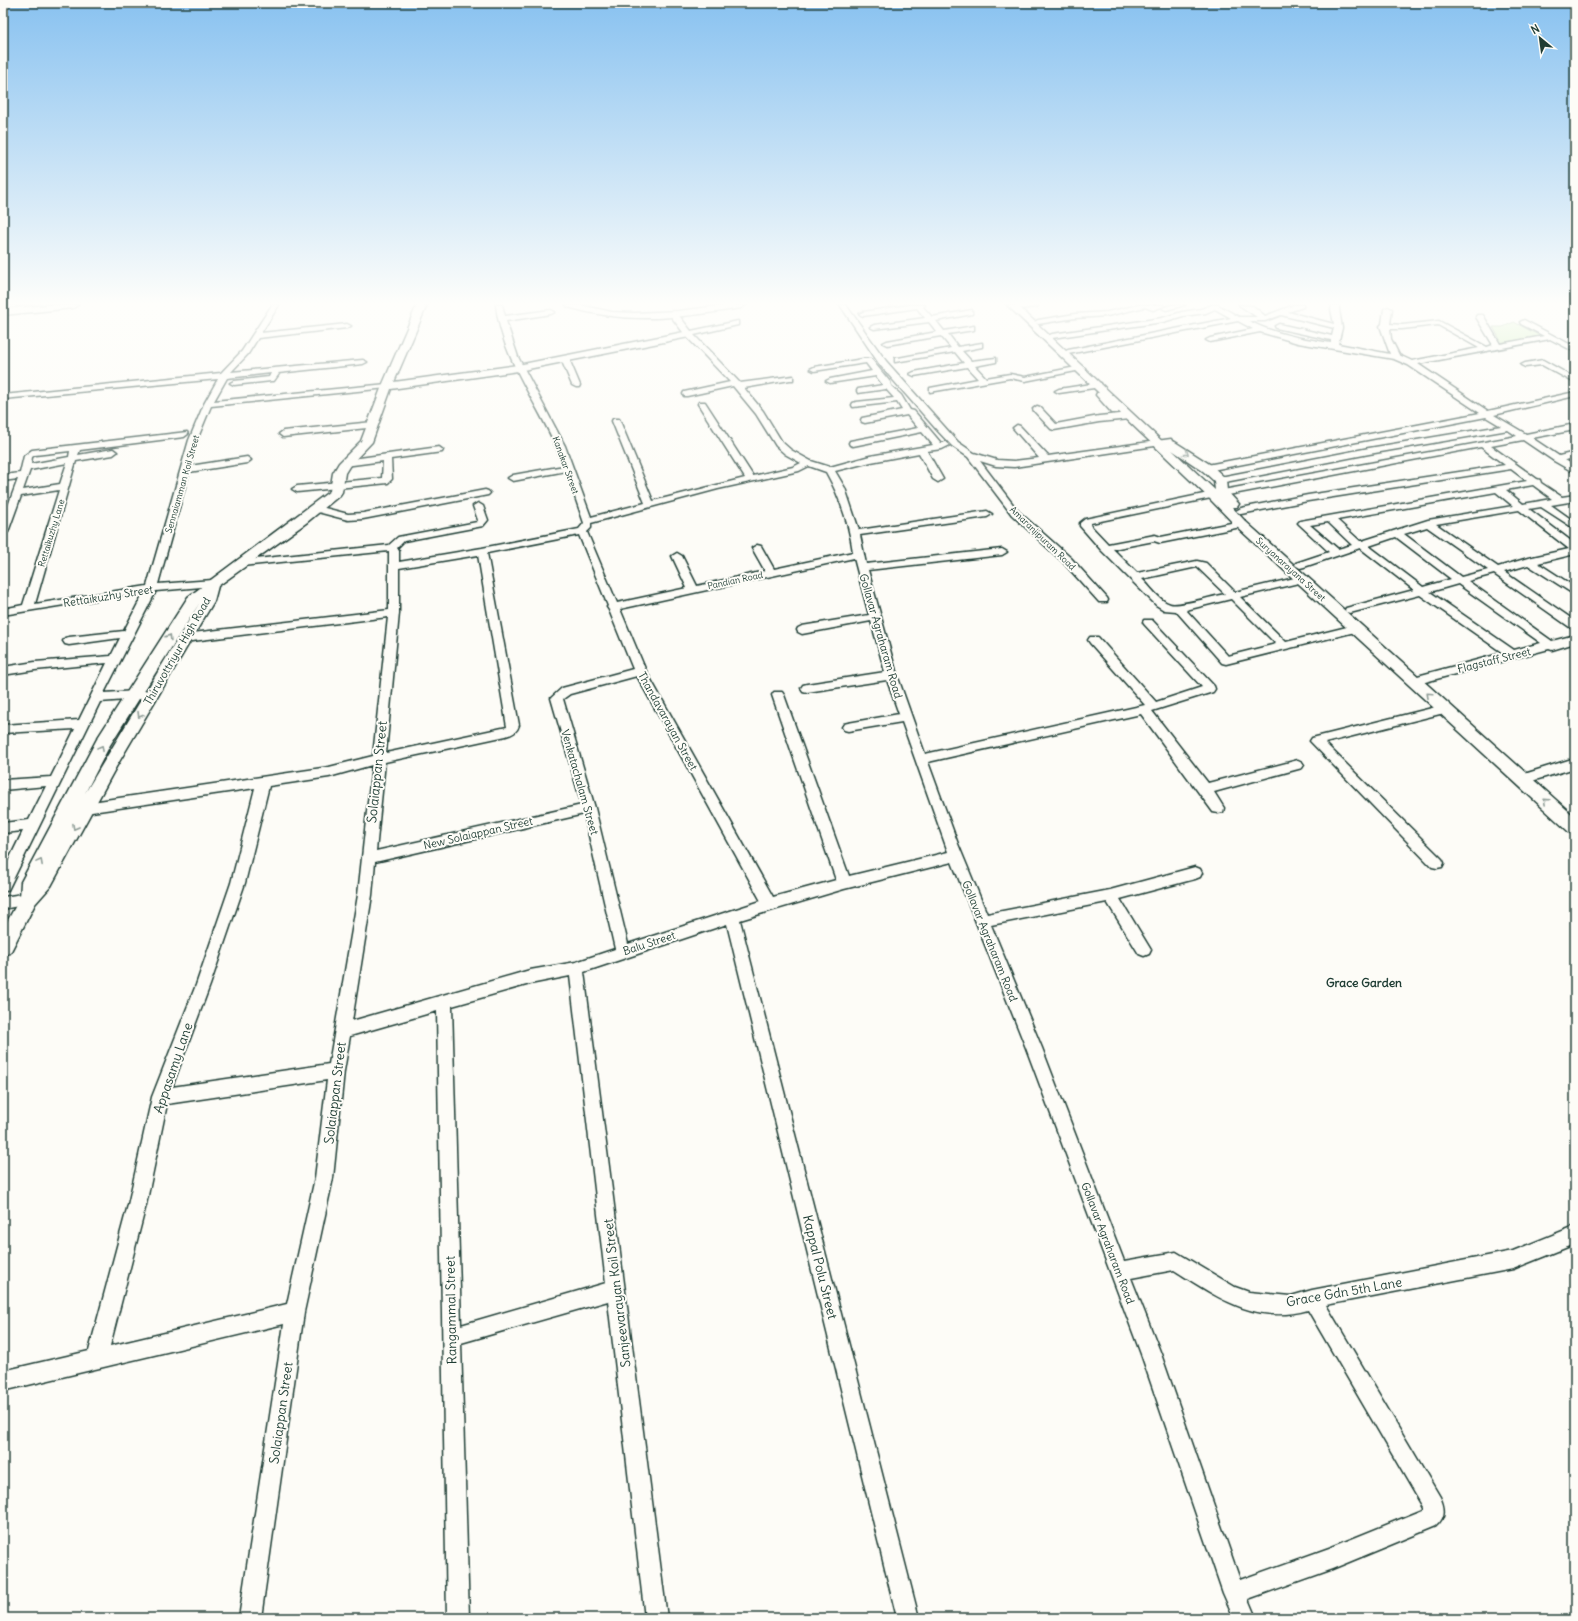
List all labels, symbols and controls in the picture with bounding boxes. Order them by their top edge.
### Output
north arrow [1520,18,1560,58]
text: N [1528,21,1542,37]
street label: Sennaiamman Koil Street [163,434,201,534]
street label: Kanakar Street [550,435,582,495]
one-way arrow [1181,448,1188,455]
street label: Rettaikuzhy Lane [35,498,67,568]
street label: Amaranjipuram Road [1008,504,1078,572]
street label: Suryanarayana Street [1254,535,1328,603]
street label: Pandian Road [706,569,764,591]
street label: Gollavar Agraharam Road [856,572,906,701]
street label: Rettaikuzhy Street [62,582,154,610]
street label: Thiruvottriyur High Road [140,594,214,707]
one-way arrow [164,634,172,641]
street label: Flagstaff Street [1456,644,1532,676]
street label: Thandavarayan Street [635,669,701,773]
one-way arrow [1426,692,1434,700]
one-way arrow [137,711,144,718]
street label: Solaiappan Street [363,719,391,824]
street label: Venkatachalam Street [558,728,602,837]
one-way arrow [96,744,103,752]
one-way arrow [1543,798,1551,806]
street label: New Solaiappan Street [422,814,534,852]
one-way arrow [72,823,79,830]
one-way arrow [35,859,42,867]
street label: Gollavar Agraharam Road [959,878,1021,1004]
street label: Balu Street [621,928,677,958]
district label: Grace Garden [1326,975,1402,990]
street label: Appasamy Lane [150,1020,196,1116]
street label: Solaiappan Street [320,1040,350,1145]
street label: Gollavar Agraharam Road [1078,1180,1138,1306]
street label: Kappal Polu Street [799,1213,841,1321]
street label: Sanjeevarayan Koil Street [599,1217,635,1368]
street label: Rangammal Street [442,1255,460,1365]
street label: Grace Gdn 5th Lane [1285,1273,1403,1311]
street label: Solaiappan Street [265,1360,297,1465]

